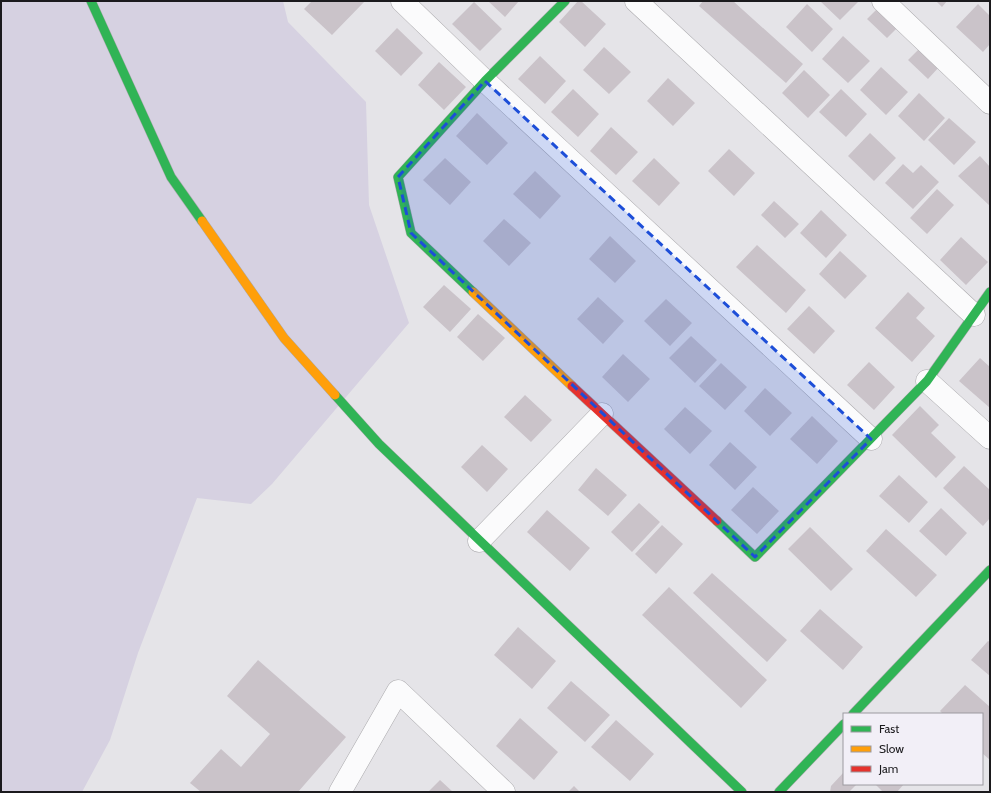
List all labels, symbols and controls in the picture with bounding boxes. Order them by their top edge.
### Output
legend [843,713,983,785]
text: Fast [879,721,899,736]
text: Slow [879,741,904,756]
text: Jam [878,761,898,776]

